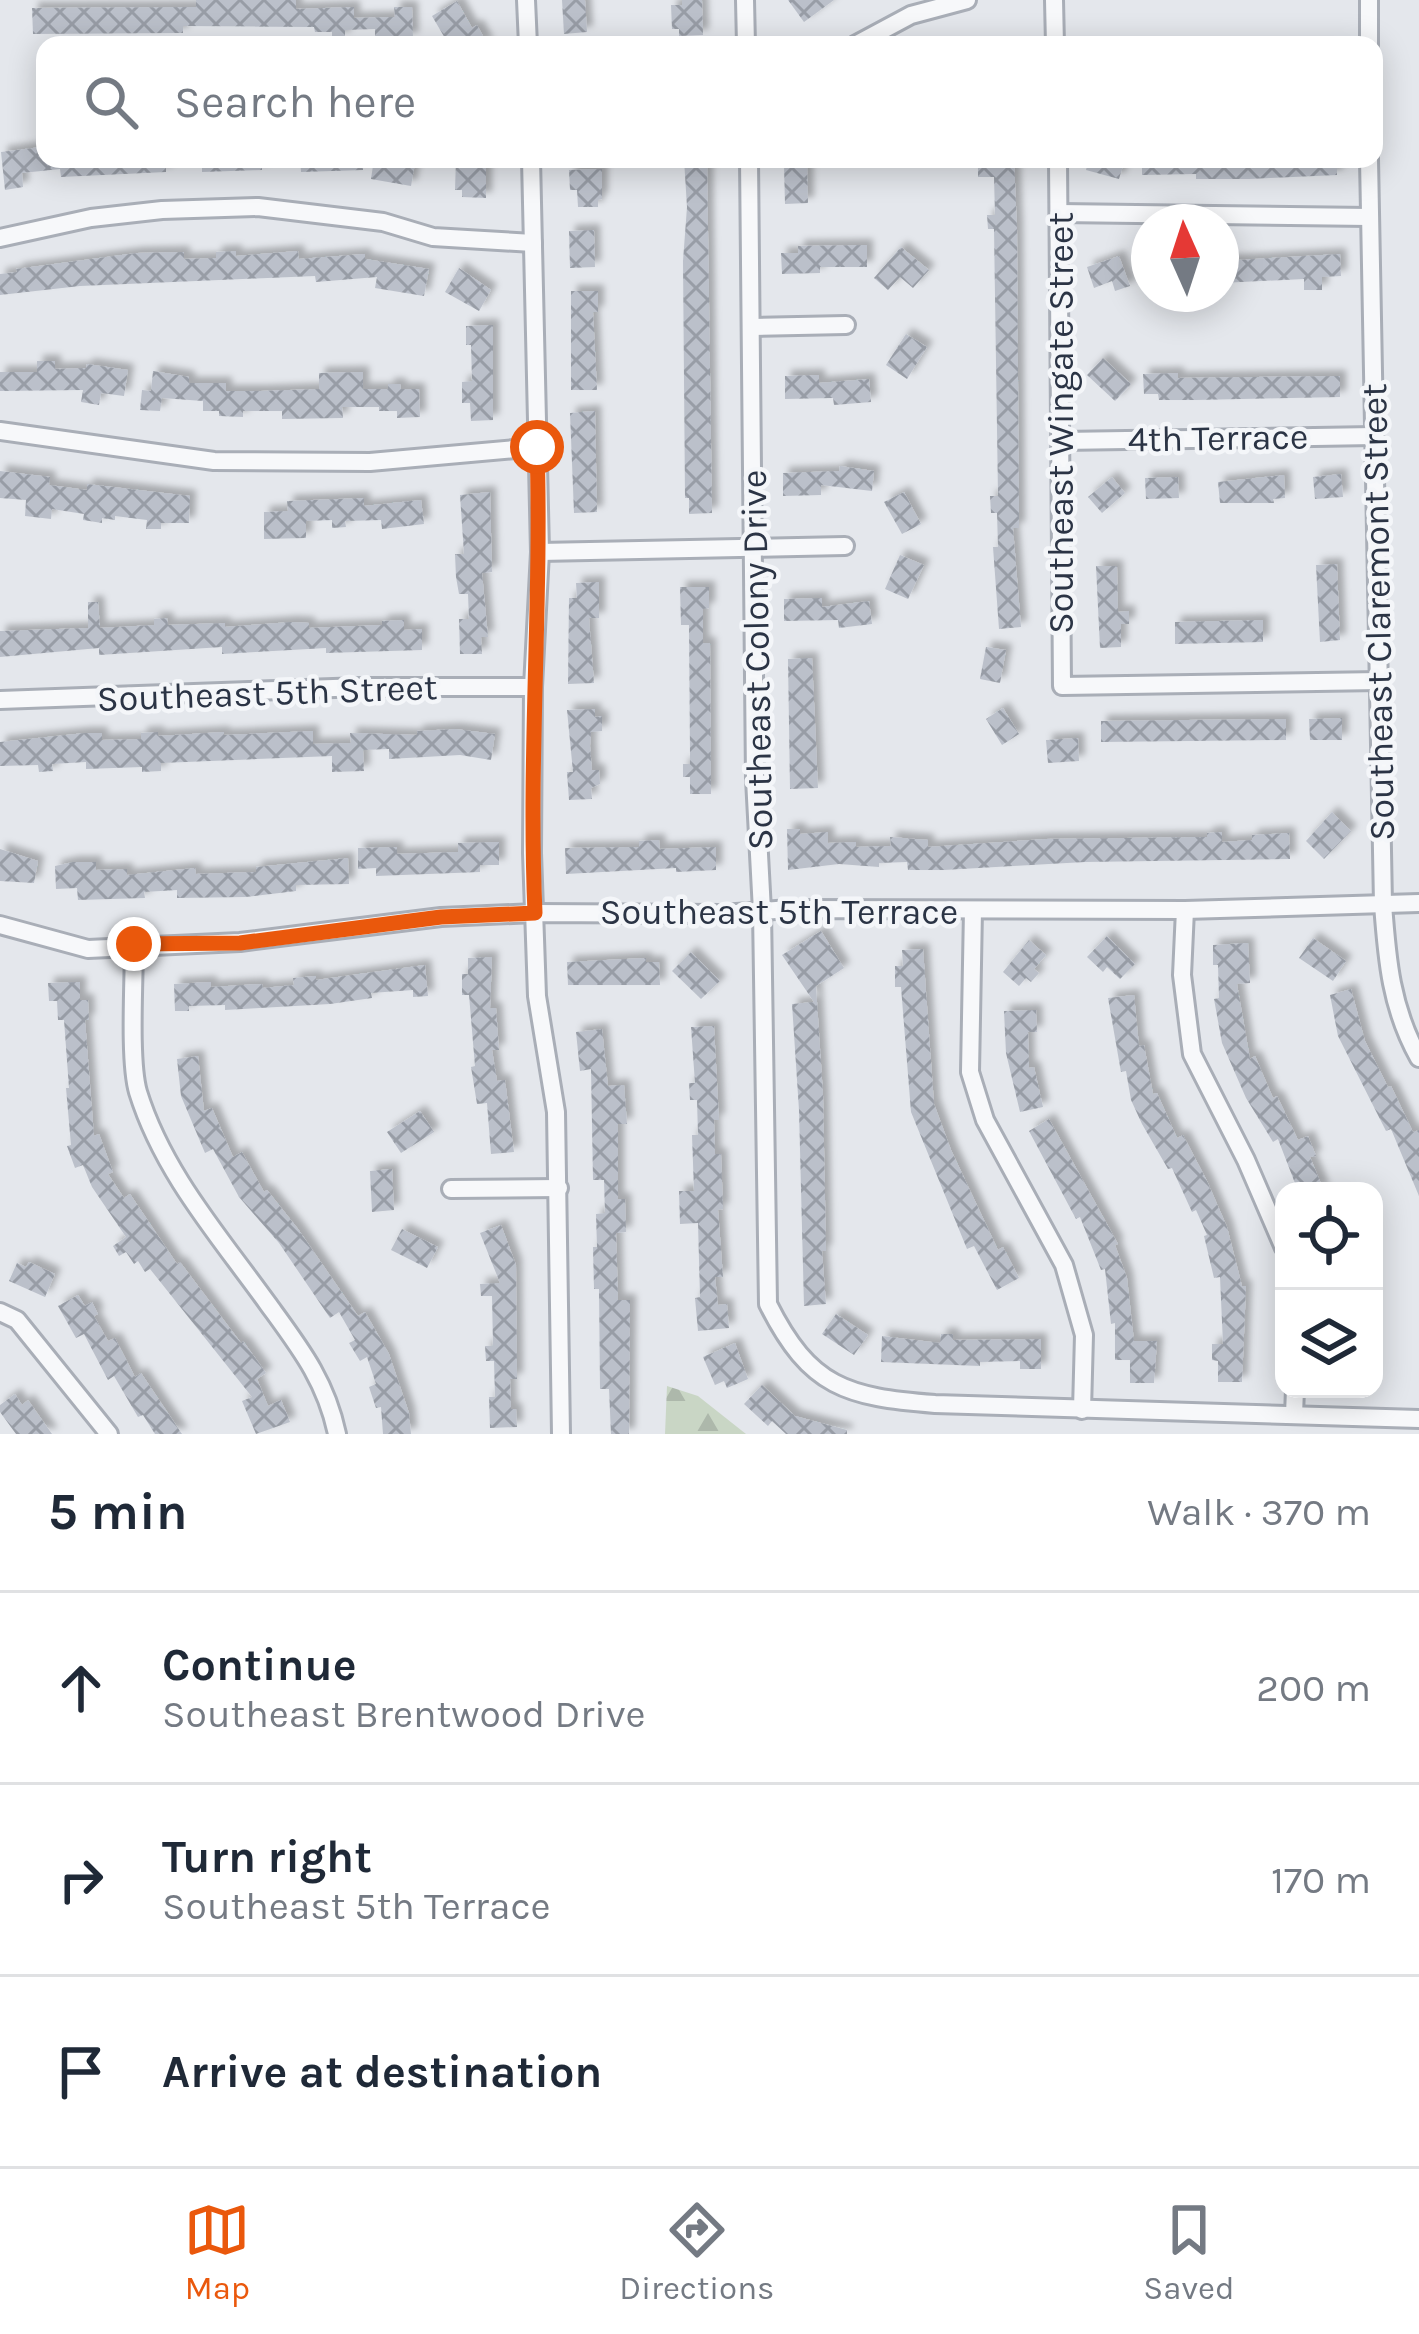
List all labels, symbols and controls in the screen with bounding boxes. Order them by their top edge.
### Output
search box [36,36,1383,168]
icon: search [78,69,144,135]
text: Search here [174,76,416,128]
north arrow [1131,204,1239,312]
street label: Southeast Wingate Street [1040,212,1082,634]
street label: Southeast Claremont Street [1353,383,1403,841]
street label: 4th Terrace [1127,415,1309,461]
route start [510,420,564,474]
street label: Southeast Colony Drive [733,469,781,851]
street label: Southeast 5th Street [96,666,438,720]
street label: Southeast 5th Terrace [600,891,958,933]
route end [107,917,161,971]
map controls [1275,1182,1383,1398]
button: locate [1275,1182,1383,1290]
button: layers [1275,1290,1383,1398]
text: 5 min [48,1482,188,1542]
text: Walk · 370 m [1147,1489,1371,1535]
text: Continue [162,1639,357,1691]
icon: ahead [48,1655,114,1721]
text: 200 m [1256,1665,1371,1711]
text: Southeast Brentwood Drive [162,1691,646,1737]
text: Turn right [162,1831,372,1883]
icon: right [48,1847,114,1913]
text: 170 m [1271,1857,1371,1903]
text: Southeast 5th Terrace [162,1883,551,1929]
icon: arrive [48,2039,114,2105]
text: Arrive at destination [162,2046,602,2098]
tab: Map [184,2197,250,2307]
tab: Directions [619,2197,774,2307]
tab: Saved [1143,2197,1235,2307]

